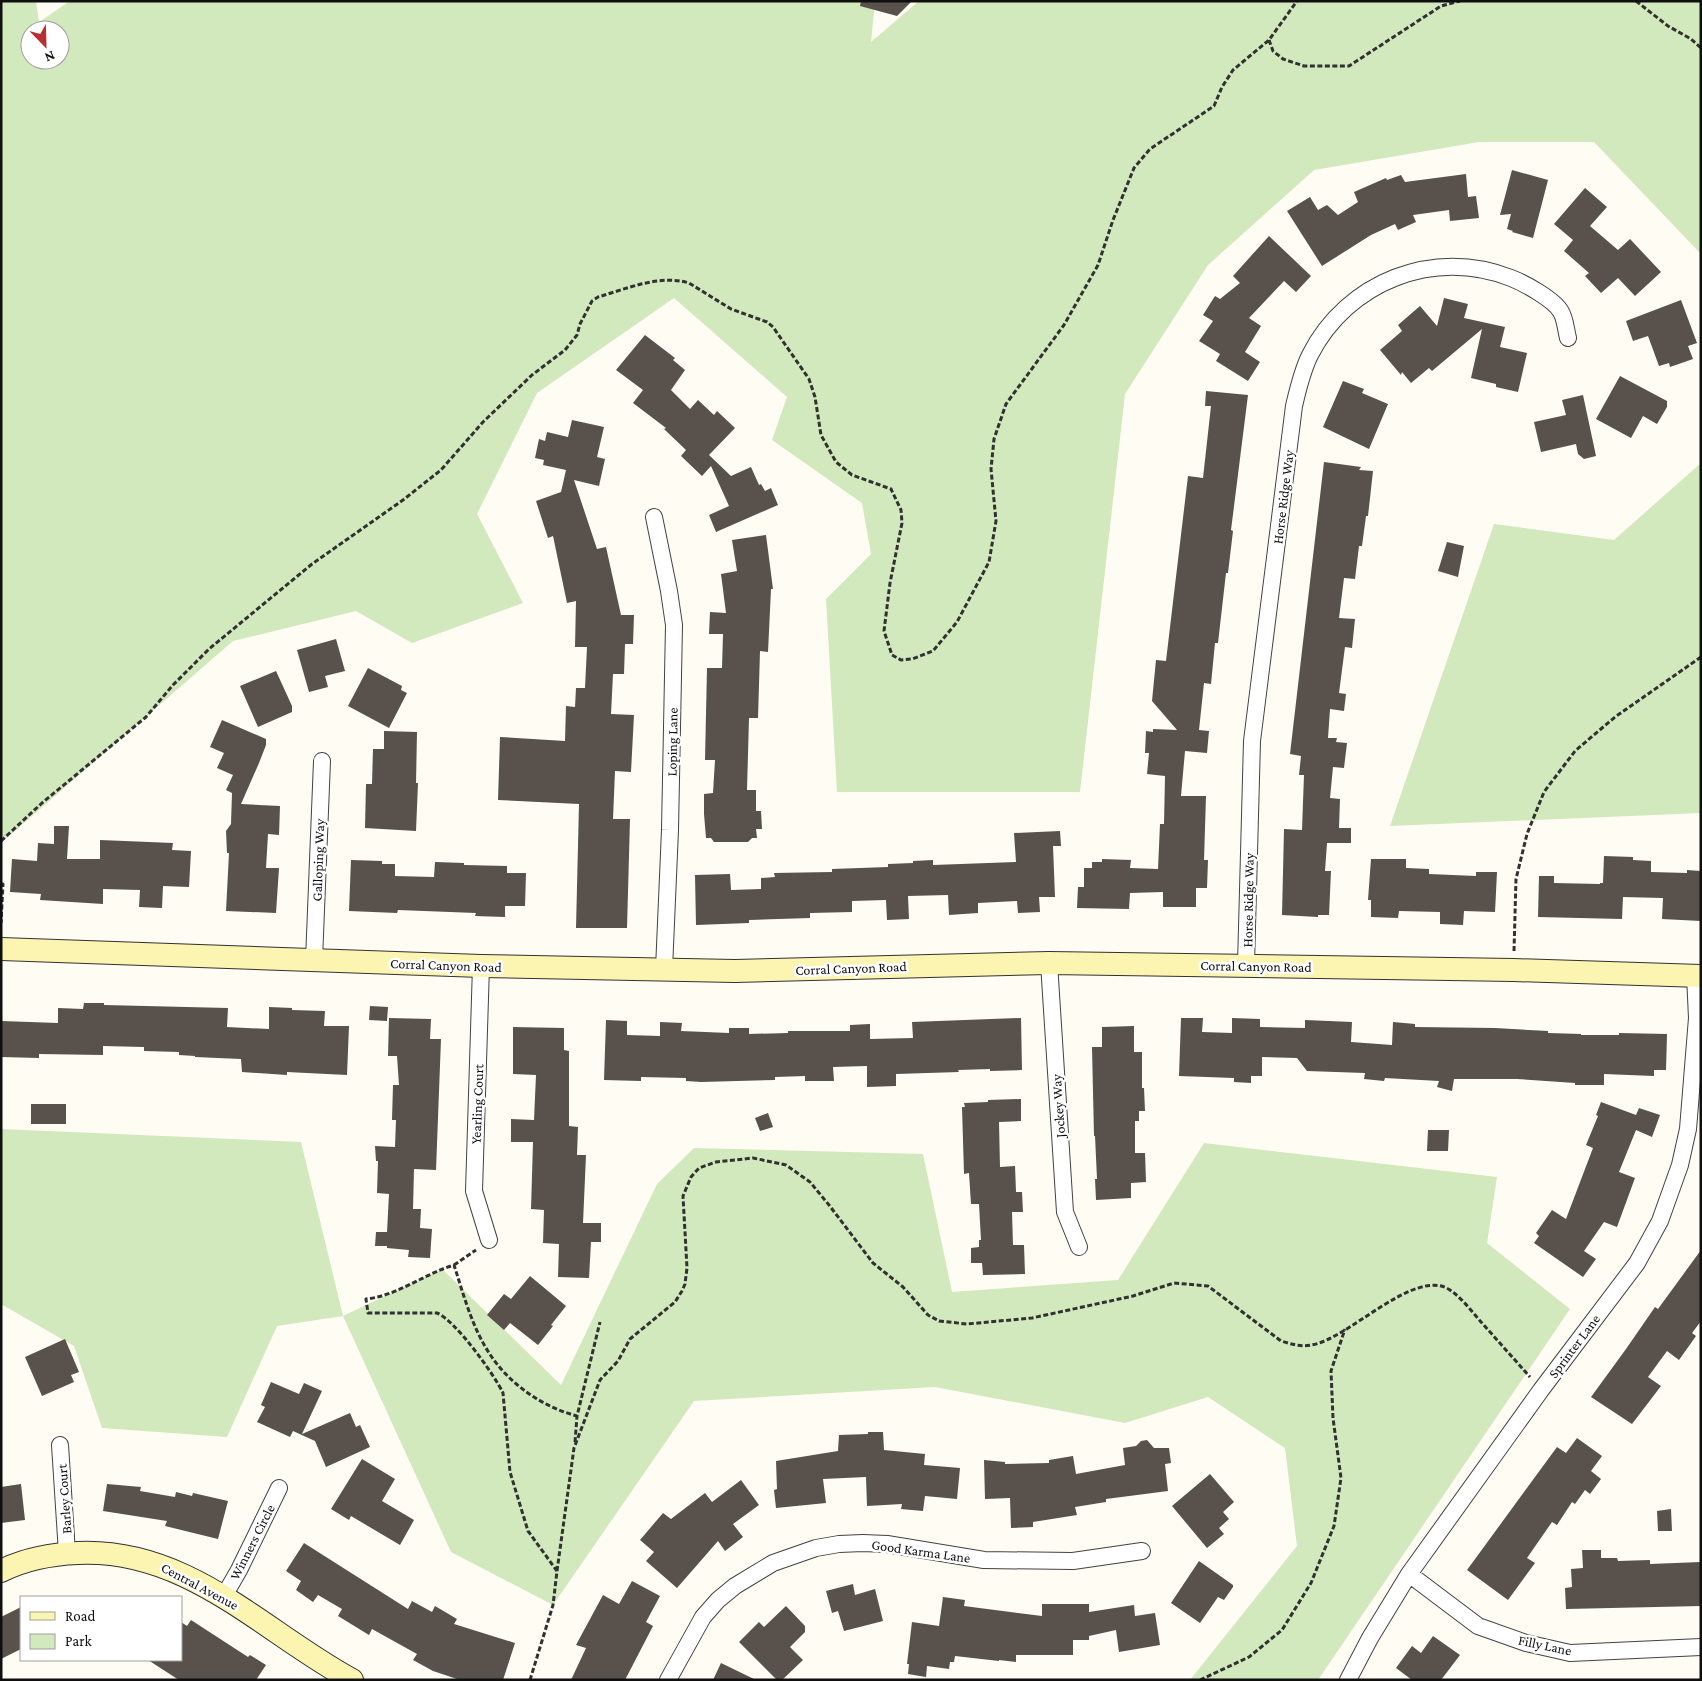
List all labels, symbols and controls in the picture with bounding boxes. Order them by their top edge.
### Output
north arrow [20,20,70,70]
text: N [42,48,58,66]
street label: Horse Ridge Way [1269,449,1297,545]
street label: Loping Lane [663,707,681,777]
street label: Galloping Way [309,818,327,902]
street label: Horse Ridge Way [1239,852,1257,947]
street label: Corral Canyon Road [390,955,503,975]
street label: Corral Canyon Road [1200,957,1313,975]
street label: Corral Canyon Road [795,958,908,978]
street label: Yearling Court [468,1063,486,1144]
street label: Jockey Way [1048,1073,1068,1140]
street label: Sprinter Lane [1545,1311,1603,1381]
street label: Barley Court [54,1463,74,1535]
street label: Winners Circle [226,1502,278,1582]
street label: Good Karma Lane [871,1536,971,1566]
street label: Central Avenue [159,1559,241,1613]
legend [20,1596,182,1661]
text: Road [65,1608,96,1624]
street label: Filly Lane [1517,1632,1573,1658]
text: Park [65,1633,92,1649]

